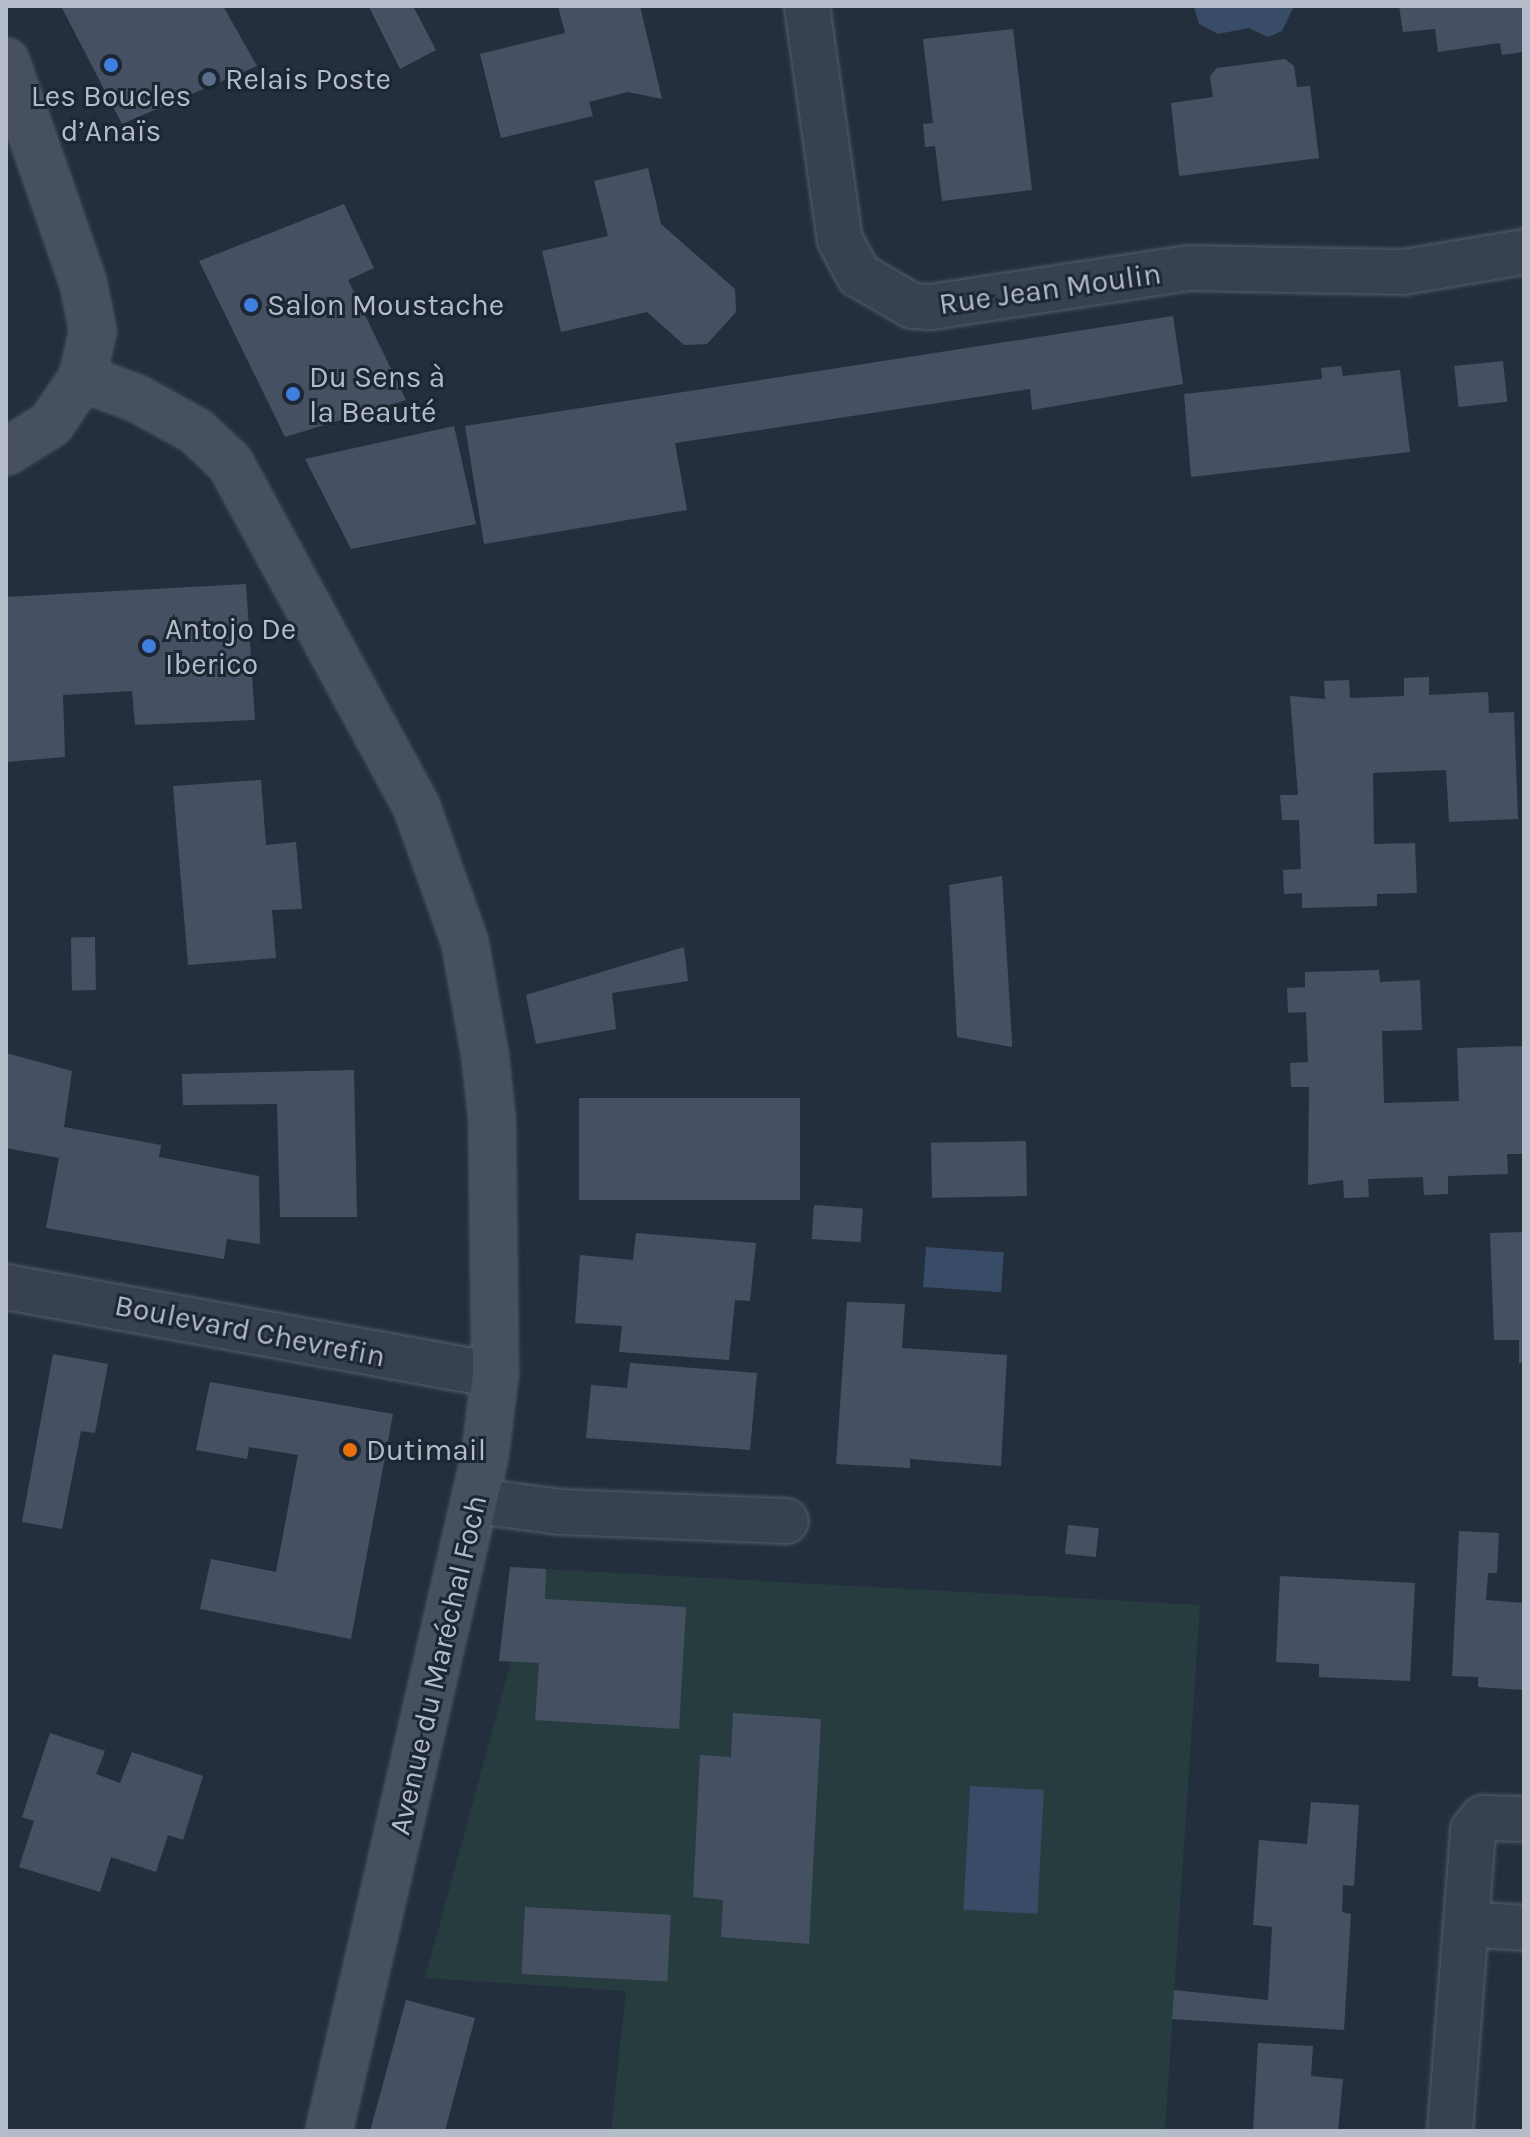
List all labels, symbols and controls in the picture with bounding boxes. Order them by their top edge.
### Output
marker: Les Boucles d’Anaïs [102,56,120,74]
place label: Relais Poste [225,61,391,97]
marker: Relais Poste [200,70,218,88]
place label: Les Boucles d’Anaïs [31,78,191,148]
street label: Rue Jean Moulin [937,256,1163,322]
place label: Salon Moustache [267,287,504,323]
marker: Salon Moustache [242,296,260,314]
place label: Du Sens à la Beauté [309,359,445,430]
marker: Du Sens à la Beauté [284,385,302,403]
place label: Antojo De Iberico [165,611,296,682]
marker: Antojo De Iberico [140,637,158,655]
street label: Boulevard Chevrefin [112,1287,388,1375]
place label: Dutimail [366,1432,486,1468]
marker: Dutimail [341,1441,359,1459]
street label: Avenue du Maréchal Foch [381,1492,495,1838]

